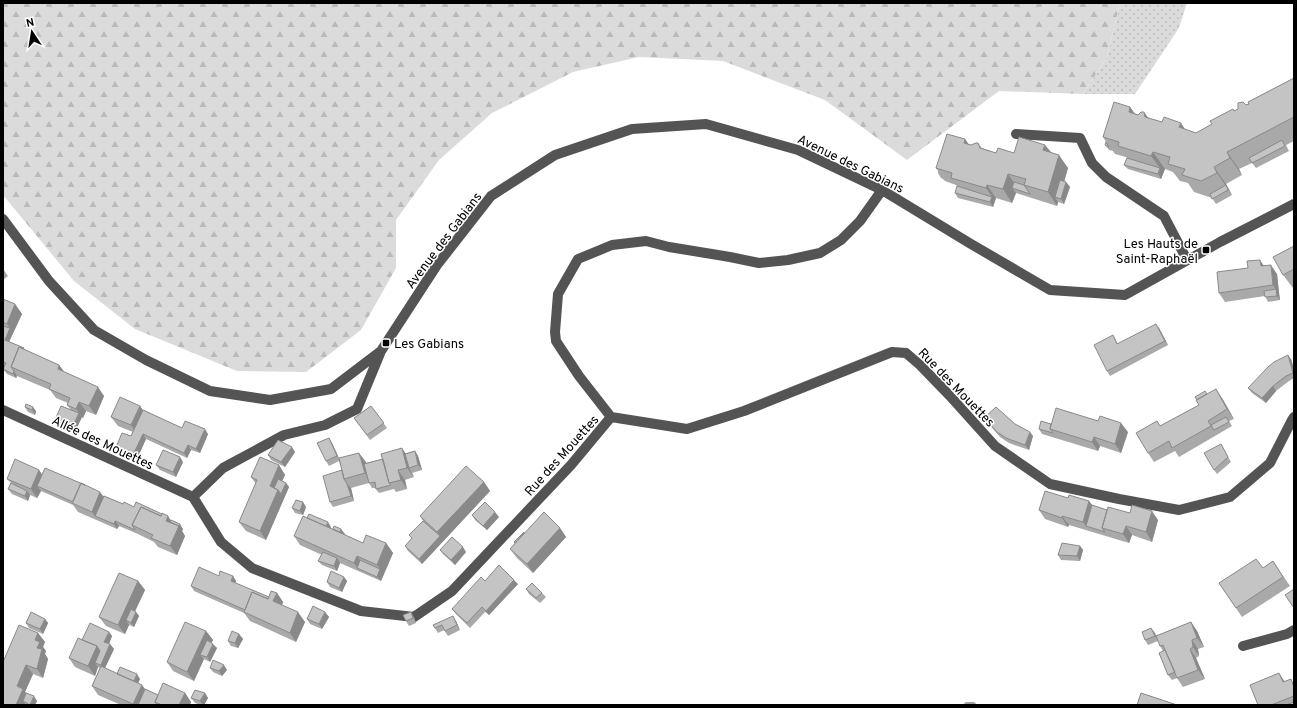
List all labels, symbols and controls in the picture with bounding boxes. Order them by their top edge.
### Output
north arrow [12,12,52,52]
text: N [25,16,35,31]
street label: Avenue des Gabians [794,132,906,198]
street label: Avenue des Gabians [403,190,486,293]
place label: Les Hauts de Saint-Raphaël [1116,237,1198,268]
marker: Les Hauts de Saint-Raphaël [1201,245,1211,255]
place label: Les Gabians [394,337,464,353]
marker: Les Gabians [381,338,391,348]
street label: Rue des Mouettes [914,346,997,431]
street label: Allée des Mouettes [49,413,156,474]
street label: Rue des Mouettes [522,413,603,500]

